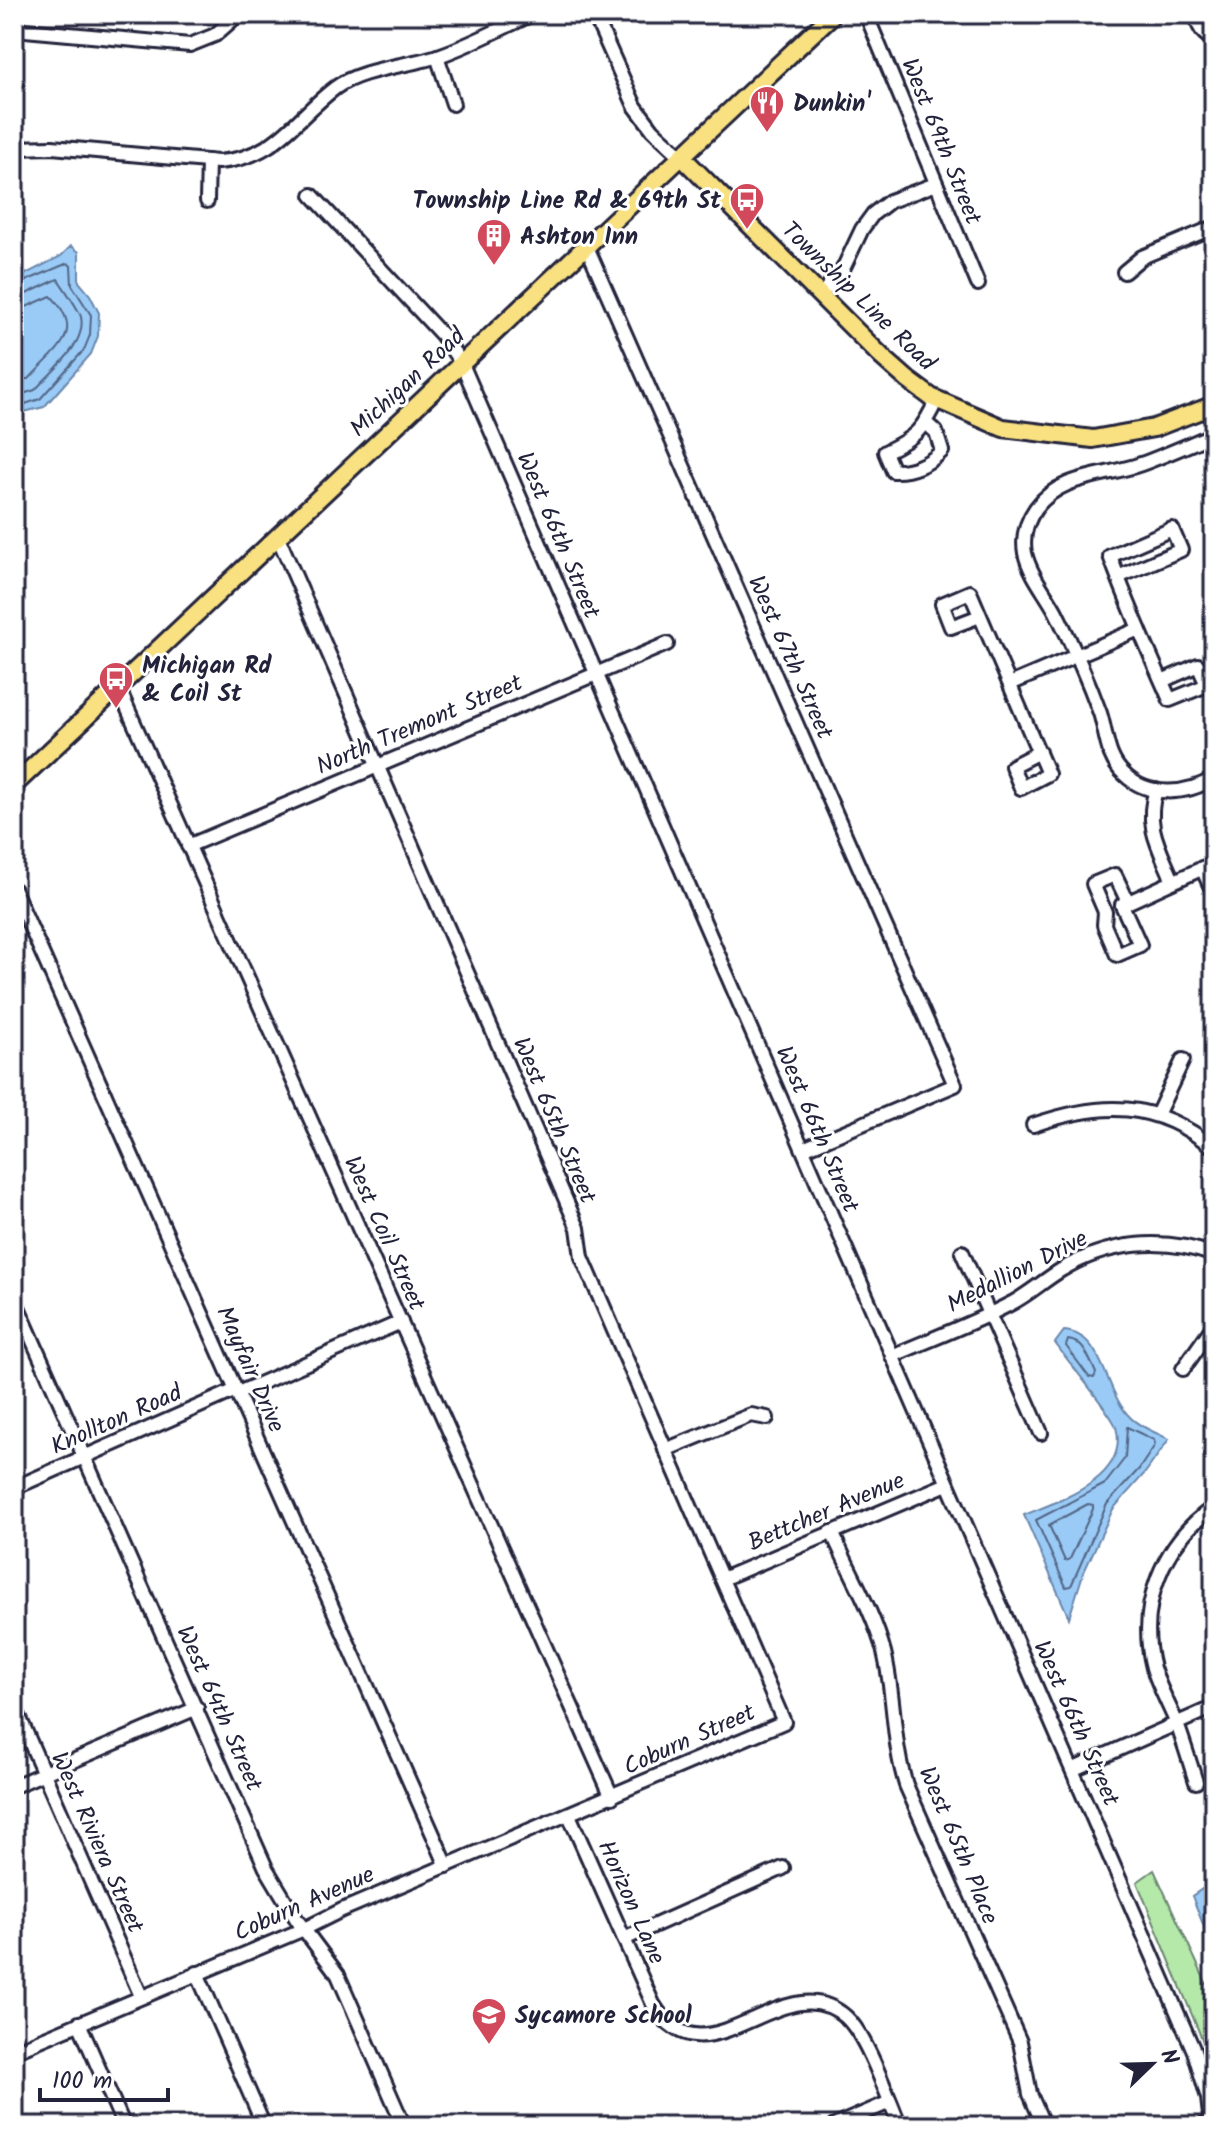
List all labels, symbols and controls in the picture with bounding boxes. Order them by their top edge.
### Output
street label: West 69th Street [889,52,992,231]
restaurant icon: Dunkin' [748,84,786,134]
place label: Dunkin' [793,85,872,124]
bus stop icon: Township Line Rd & 69th St [728,181,766,231]
place label: Township Line Rd & 69th St [412,182,722,221]
street label: Township Line Road [772,213,945,382]
building icon: Ashton Inn [475,217,513,267]
place label: Ashton Inn [520,218,638,257]
street label: Michigan Road [341,318,476,448]
street label: West 66th Street [505,446,611,626]
street label: West 67th Street [736,569,843,746]
place label: Michigan Rd & Coil St [142,647,273,714]
bus stop icon: Michigan Rd & Coil St [97,660,135,710]
street label: North Tremont Street [310,664,530,787]
street label: West 65th Street [501,1031,607,1211]
street label: West 66th Street [764,1040,870,1220]
street label: West Coil Street [332,1150,435,1318]
street label: Medallion Drive [940,1220,1095,1325]
street label: Mayfair Drive [204,1300,295,1439]
street label: Knollton Road [45,1374,190,1467]
street label: Bettcher Avenue [742,1462,911,1563]
street label: West 64th Street [165,1619,273,1798]
street label: West 66th Street [1022,1634,1130,1814]
street label: Coburn Street [617,1694,762,1787]
street label: West Riviera Street [39,1746,154,1940]
street label: West 65th Place [907,1760,1009,1931]
street label: Horizon Lane [586,1834,675,1971]
street label: Coburn Avenue [228,1856,381,1953]
school or university icon: Sycamore School [470,1996,508,2046]
place label: Sycamore School [515,1997,692,2036]
north arrow [1112,2024,1192,2104]
text: N [1149,2044,1187,2070]
scale bar [40,2052,168,2102]
text: 100 m [52,2062,112,2101]

